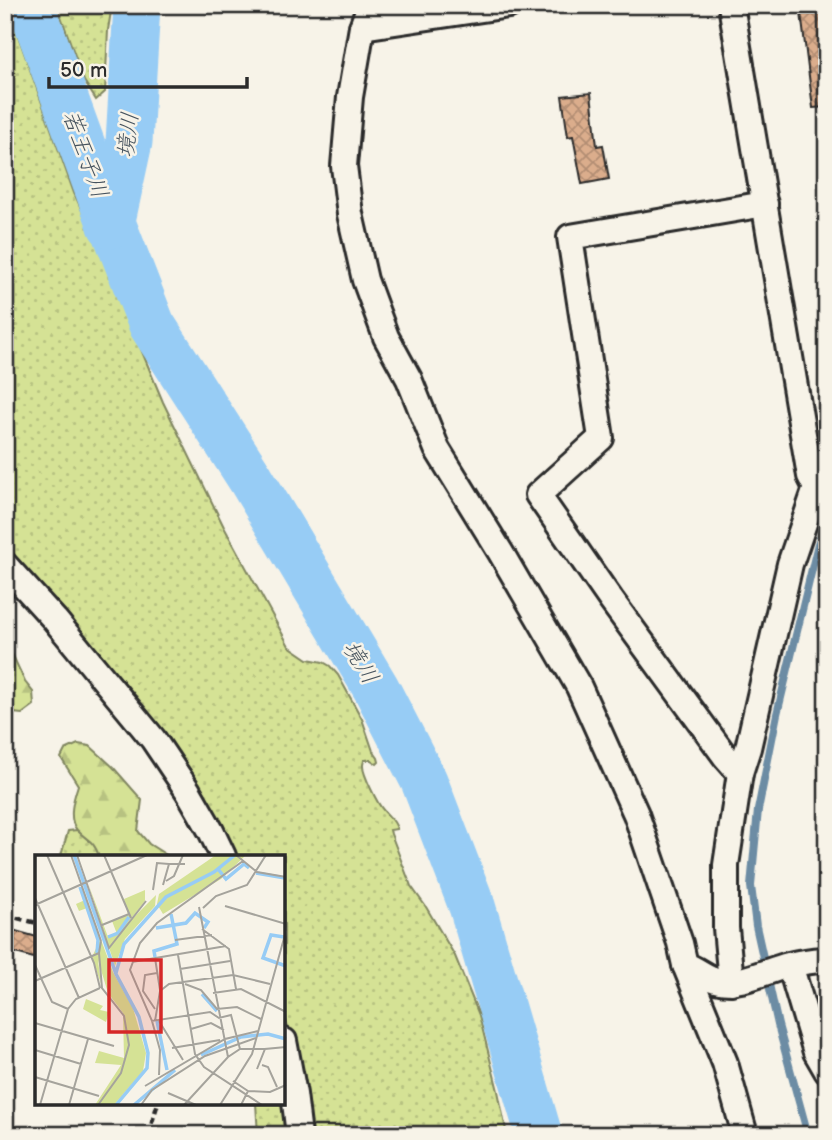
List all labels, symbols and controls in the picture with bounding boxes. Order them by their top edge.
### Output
scale bar [49,46,247,90]
text: 50 m [60,58,107,83]
water label: 若王子川 [56,106,114,202]
water label: 境川 [111,111,145,160]
water label: 境川 [336,636,384,689]
inset map [35,855,285,1105]

